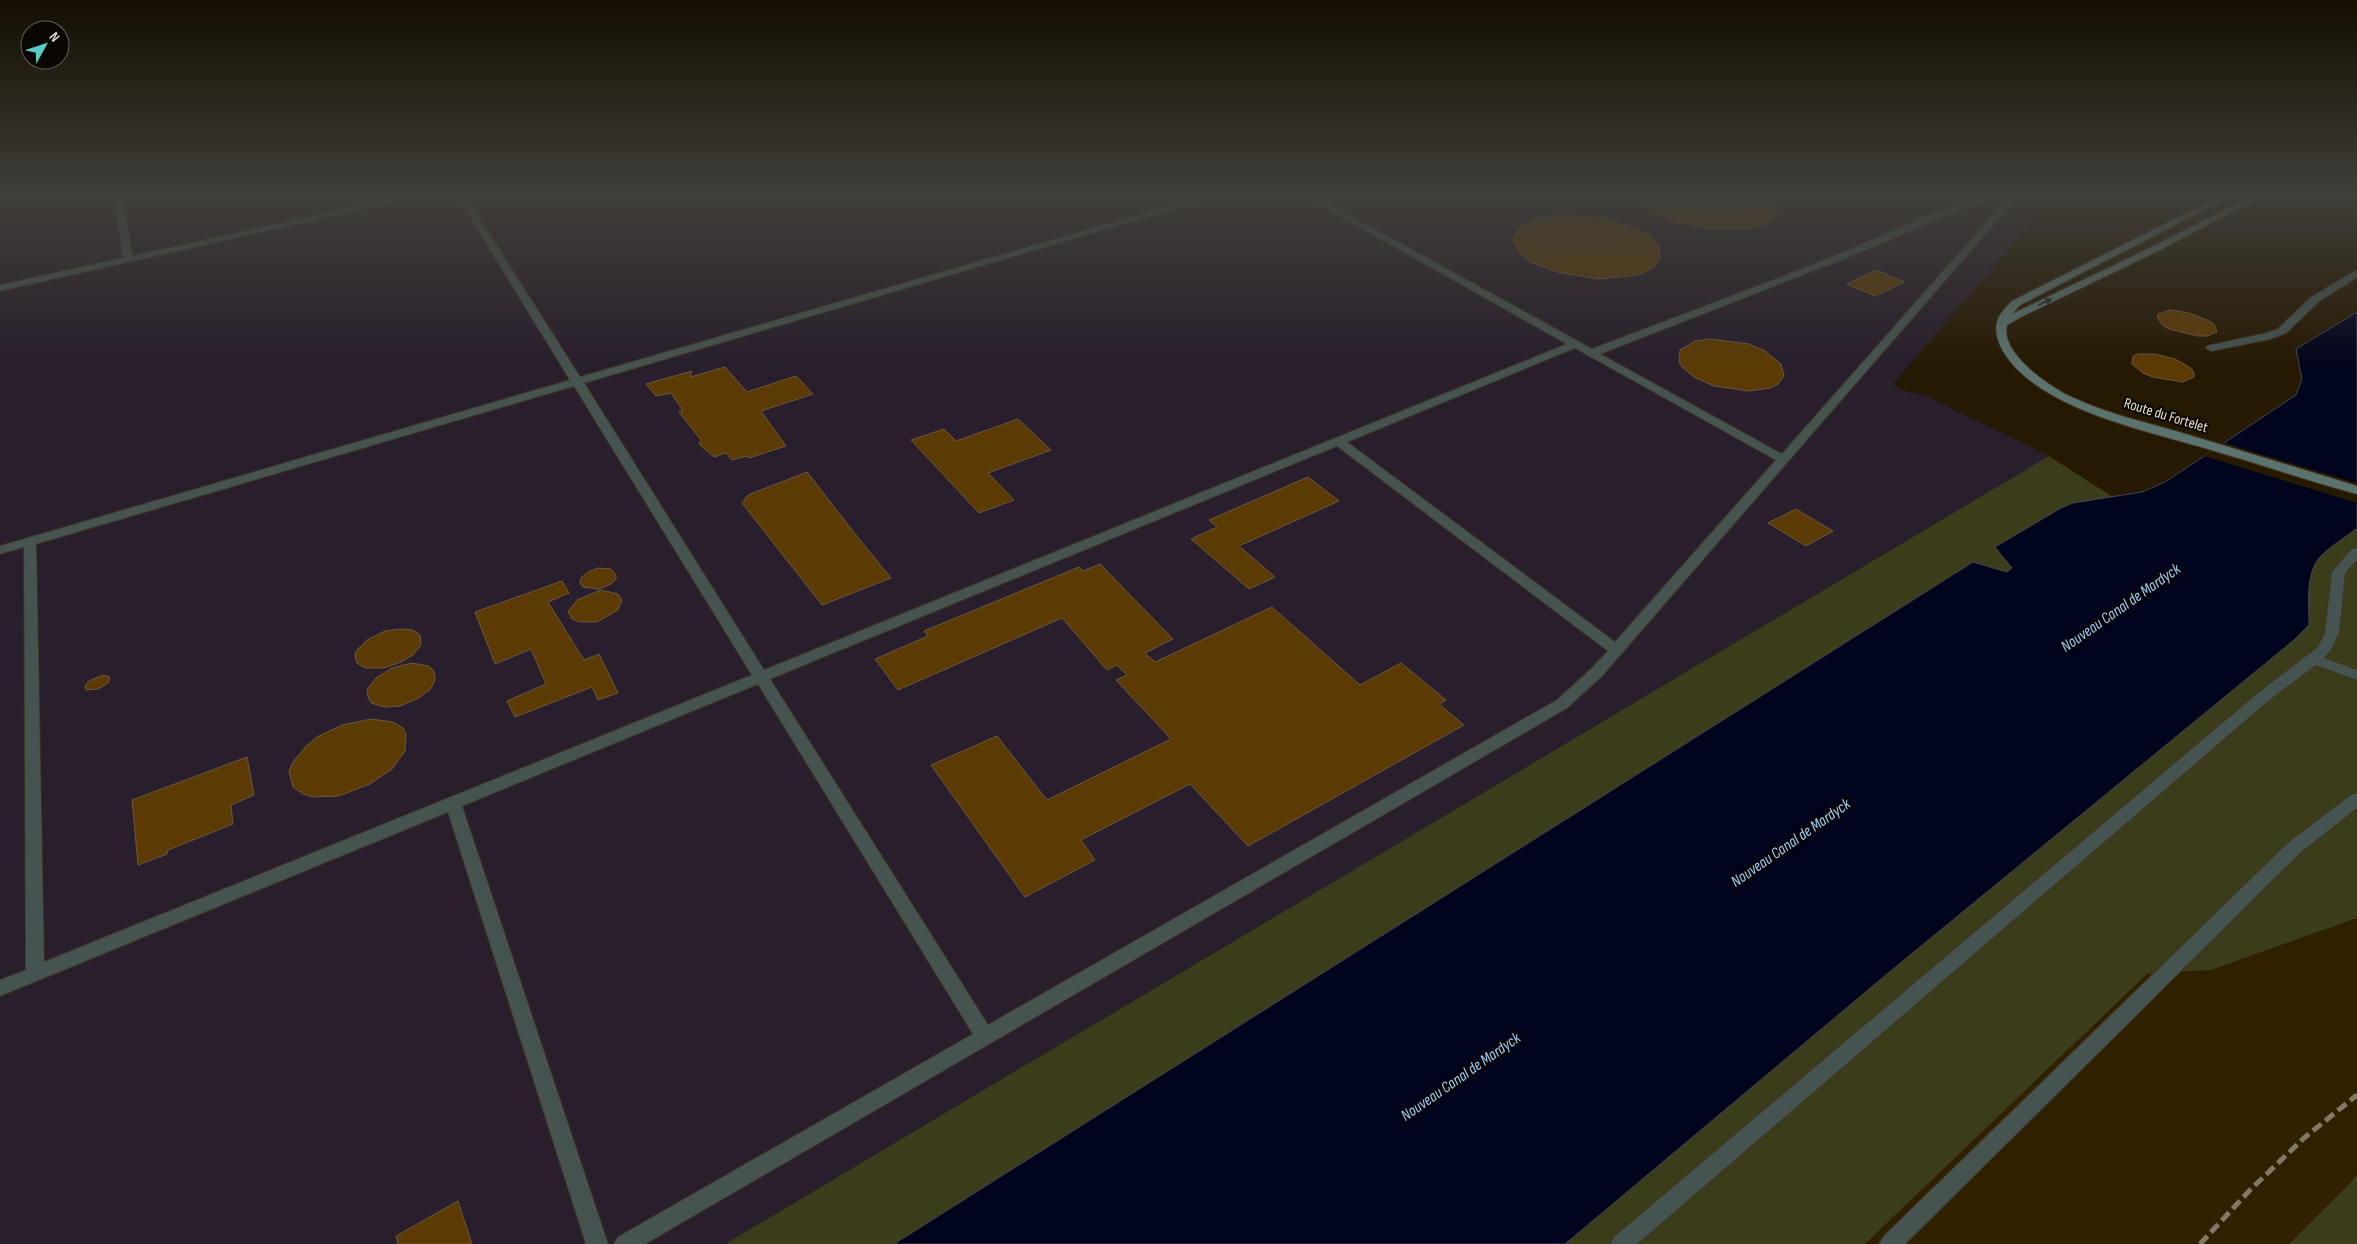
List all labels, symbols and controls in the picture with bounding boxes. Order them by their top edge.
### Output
north arrow [20,20,70,70]
text: N [46,29,63,45]
one-way arrow [2038,298,2052,306]
street label: Route du Fortelet [2121,394,2211,437]
water label: Nouveau Canal de Mardyck [2058,559,2185,657]
water label: Nouveau Canal de Mardyck [1728,794,1855,892]
water label: Nouveau Canal de Mardyck [1398,1028,1525,1126]

